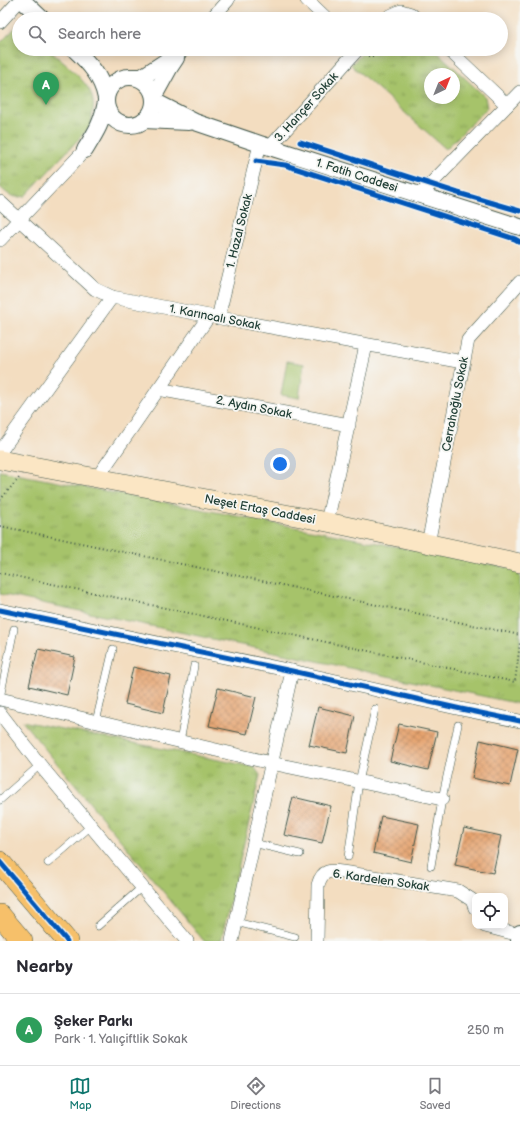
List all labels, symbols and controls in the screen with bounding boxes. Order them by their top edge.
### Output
search box [12,12,508,56]
icon: search [26,23,48,45]
text: Search here [58,25,141,44]
north arrow [424,68,460,104]
street label: 3. Hançer Sokak [271,69,342,145]
pin: A [33,72,59,105]
street label: 1. Fatih Caddesi [314,155,400,196]
street label: 1. Hazal Sokak [223,192,256,270]
street label: 1. Karıncalı Sokak [168,301,262,334]
street label: Cerrahoğlu Sokak [439,355,472,453]
street label: 2. Aydın Sokak [215,393,293,422]
your location [270,454,290,474]
street label: Neşet Ertaş Caddesi [203,491,317,528]
street label: 6. Kardelen Sokak [332,866,430,895]
map controls [472,893,508,929]
button: locate [472,893,508,929]
text: Nearby [16,957,73,977]
text: Şeker Parkı [54,1012,133,1031]
text: A [25,1022,33,1038]
text: 250 m [467,1022,504,1038]
text: Park · 1. Yalıçiftlik Sokak [54,1031,187,1047]
tab: Map [69,1075,92,1112]
tab: Directions [230,1075,281,1112]
tab: Saved [420,1075,451,1112]

